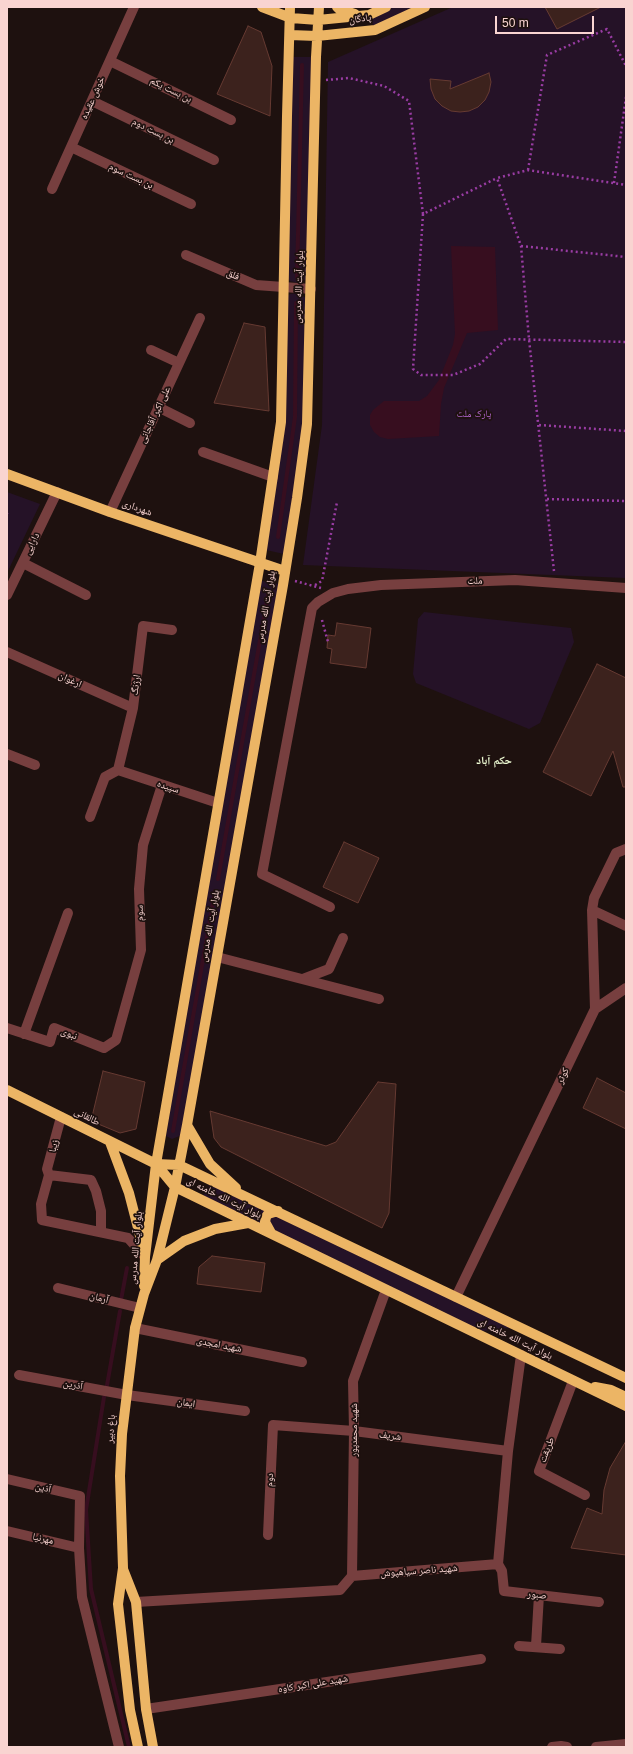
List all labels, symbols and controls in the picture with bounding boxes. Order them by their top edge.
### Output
scale bar [497,8,596,34]
street label: پادگان [348,11,372,27]
text: 50 m [502,16,529,30]
street label: خوش عقیده [78,75,108,121]
street label: بن بست یکم [148,75,194,105]
street label: بن بست دوم [130,116,176,146]
street label: بن بست سوم [107,160,155,192]
street label: بلوار آیت الله مدرس [292,250,306,324]
street label: فلق [225,267,241,283]
street label: علی اکبر آقاجانی [137,385,173,445]
park label: پارک ملت [457,408,491,420]
street label: شهرداری [120,497,154,519]
street label: دارایی [22,531,42,557]
street label: بلوار آیت الله مدرس [254,570,278,644]
street label: ملت [467,575,483,587]
street label: ارغوان [57,670,83,690]
street label: ارژنگ [129,674,143,696]
district label: حکم آباد [476,754,512,768]
street label: سپیده [155,778,181,796]
street label: بلوار آیت الله مدرس [198,889,222,963]
street label: سوم [134,905,146,921]
street label: نبوی [59,1025,79,1043]
street label: کوثر [554,1066,572,1086]
street label: طالقانی [72,1105,102,1129]
street label: زیبا [47,1138,61,1154]
street label: بلوار آیت الله خامنه ای [184,1175,264,1221]
street label: بلوار آیت الله مدرس [127,1211,145,1285]
street label: آرمان [88,1290,110,1306]
street label: بلوار آیت الله خامنه ای [475,1316,555,1362]
street label: شهید امجدی [195,1335,243,1355]
street label: آذرین [62,1377,84,1393]
street label: ایمان [176,1396,196,1410]
street label: شهید محمدپور [348,1403,360,1457]
street label: باغ دبیر [104,1414,118,1444]
street label: شریف [378,1429,402,1443]
street label: طریقت [537,1436,557,1464]
street label: دوم [264,1473,276,1487]
street label: آذین [34,1480,52,1496]
street label: مهرنیا [31,1531,55,1547]
street label: شهید ناصر سیاهپوش [380,1562,458,1580]
street label: صبور [527,1588,547,1602]
street label: شهید علی اکبر کاوه [277,1673,349,1695]

